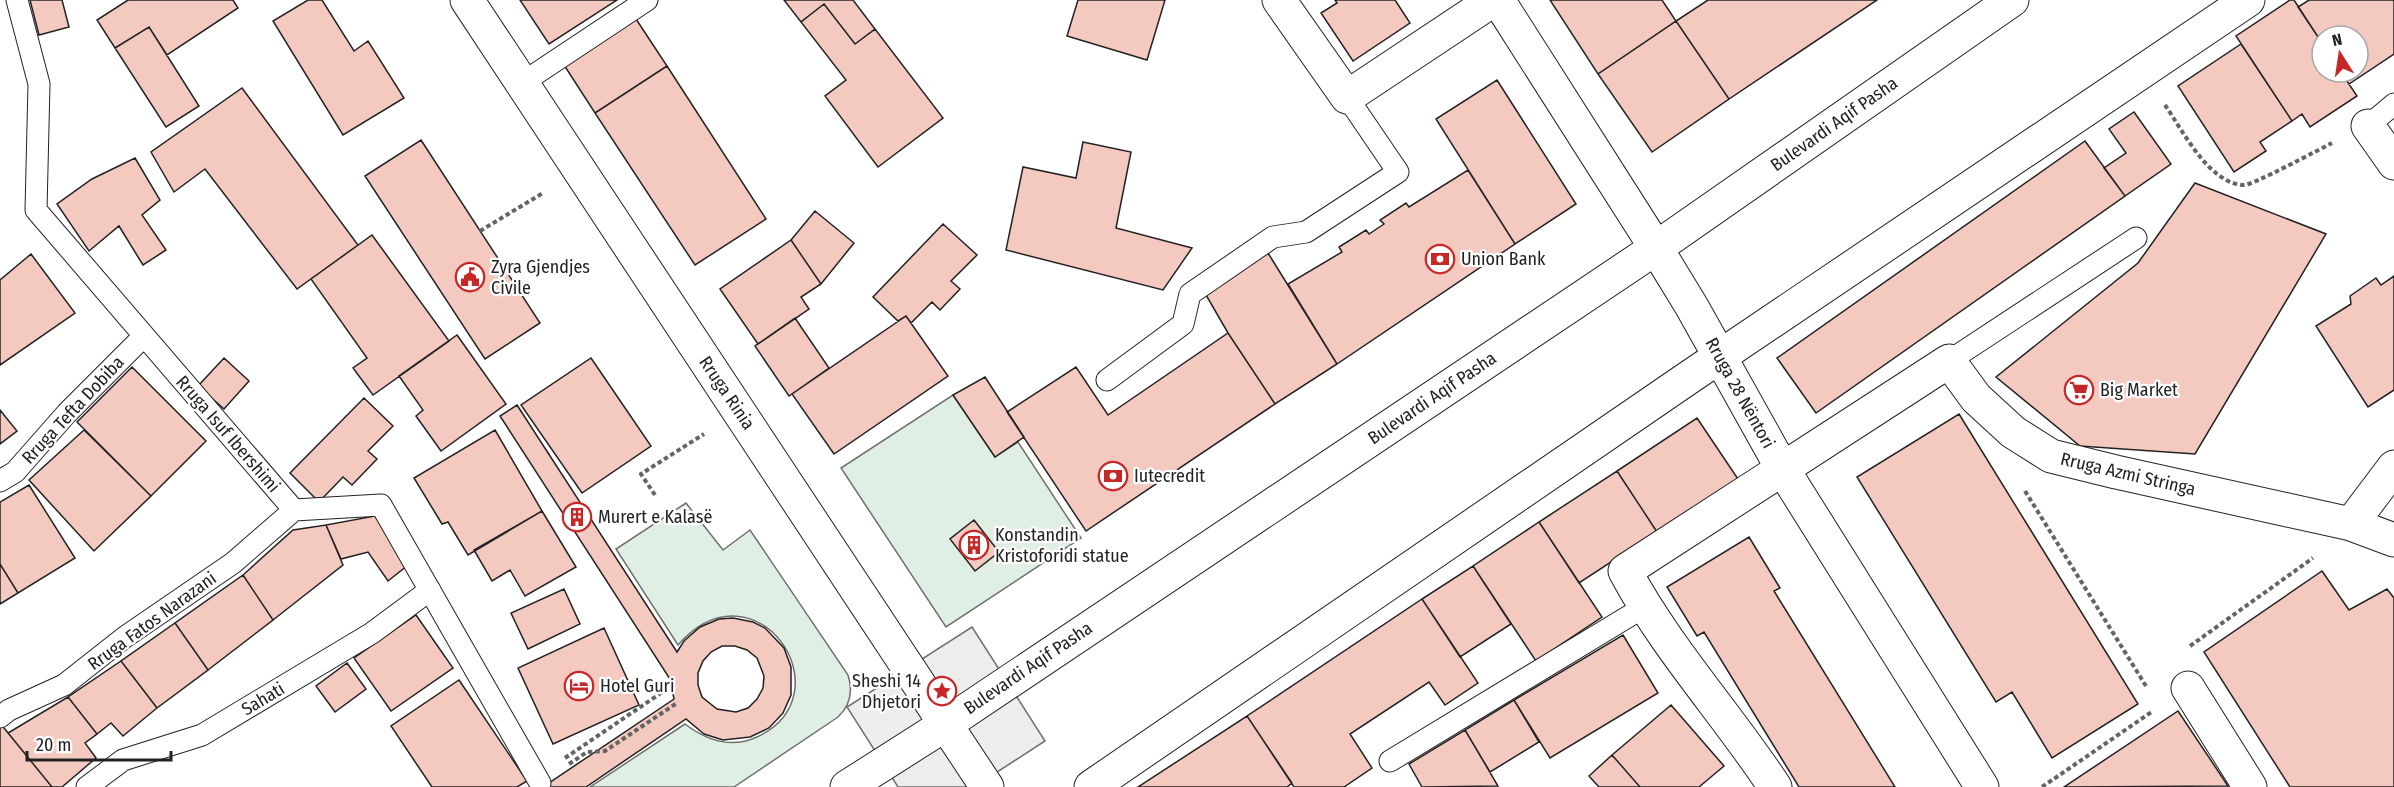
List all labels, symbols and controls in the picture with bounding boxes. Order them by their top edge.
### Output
north arrow [2310,24,2370,84]
text: N [2330,30,2344,50]
street label: Bulevardi Aqif Pasha [1766,72,1902,176]
bank icon: Union Bank [1424,243,1456,275]
place label: Union Bank [1461,248,1546,270]
place label: Zyra Gjendjes Civile [491,256,590,299]
public building icon: Zyra Gjendjes Civile [454,261,486,293]
street label: Rruga 28 Nëntori [1701,334,1779,452]
street label: Bulevardi Aqif Pasha [1364,347,1500,449]
street label: Rruga Tefta Dobiba [17,351,129,469]
street label: Rruga Rinia [694,352,760,434]
street label: Rruga Isuf Ibershimi [171,371,285,497]
supermarket icon: Big Market [2063,374,2095,406]
place label: Big Market [2100,379,2178,401]
street label: Rruga Azmi Stringa [2058,448,2198,500]
bank icon: Iutecredit [1097,460,1129,492]
place label: Iutecredit [1134,465,1205,487]
building icon: Murert e Kalasë [561,501,593,533]
place label: Murert e Kalasë [598,506,712,528]
place label: Konstandin Kristoforidi statue [995,524,1129,567]
building icon: Konstandin Kristoforidi statue [958,529,990,561]
street label: Rruga Fatos Narazani [84,567,220,675]
street label: Bulevardi Aqif Pasha [960,617,1096,719]
hotel icon: Hotel Guri [563,670,595,702]
place label: Sheshi 14 Dhjetori [852,670,921,713]
place label: Hotel Guri [600,675,674,697]
place icon: Sheshi 14 Dhjetori [926,675,958,707]
street label: Sahati [237,678,289,720]
scale bar [27,724,171,762]
text: 20 m [36,734,71,756]

